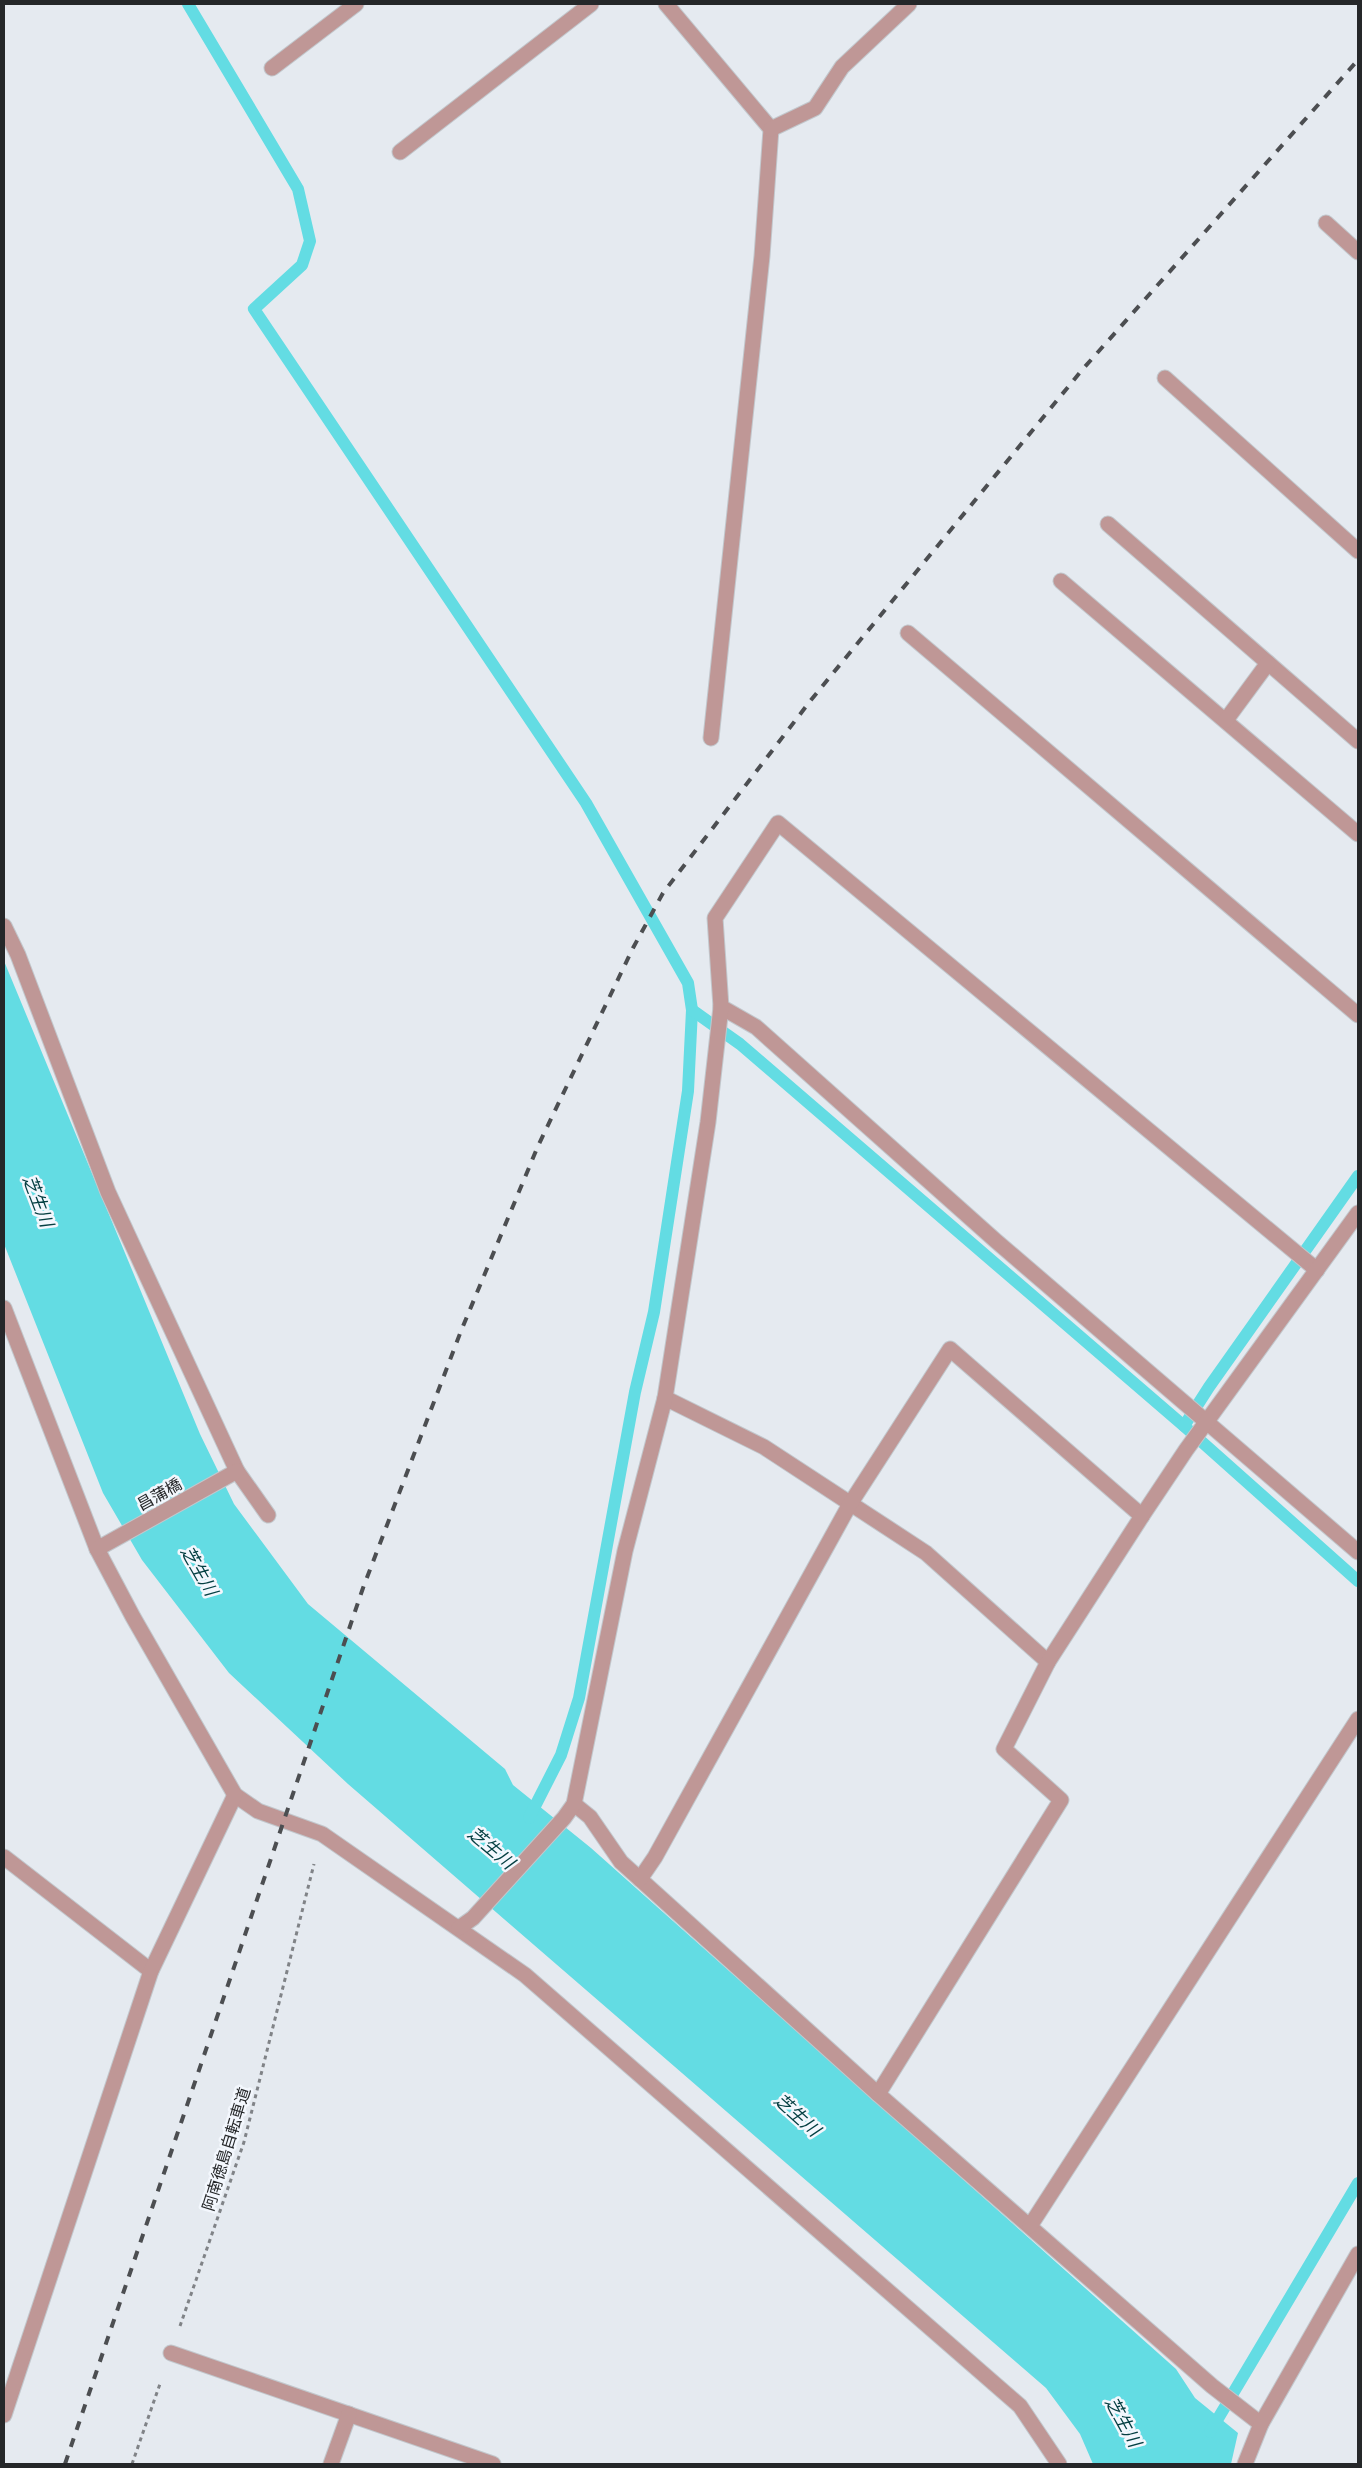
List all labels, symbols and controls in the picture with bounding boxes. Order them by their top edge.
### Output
water label: 芝生川 [19,1172,59,1232]
street label: 昌蒲橋 [134,1474,185,1514]
water label: 芝生川 [177,1542,223,1601]
water label: 芝生川 [464,1822,520,1874]
street label: 阿南徳島自転車道 [199,2085,254,2213]
water label: 芝生川 [770,2089,826,2142]
water label: 芝生川 [1101,2393,1147,2452]

